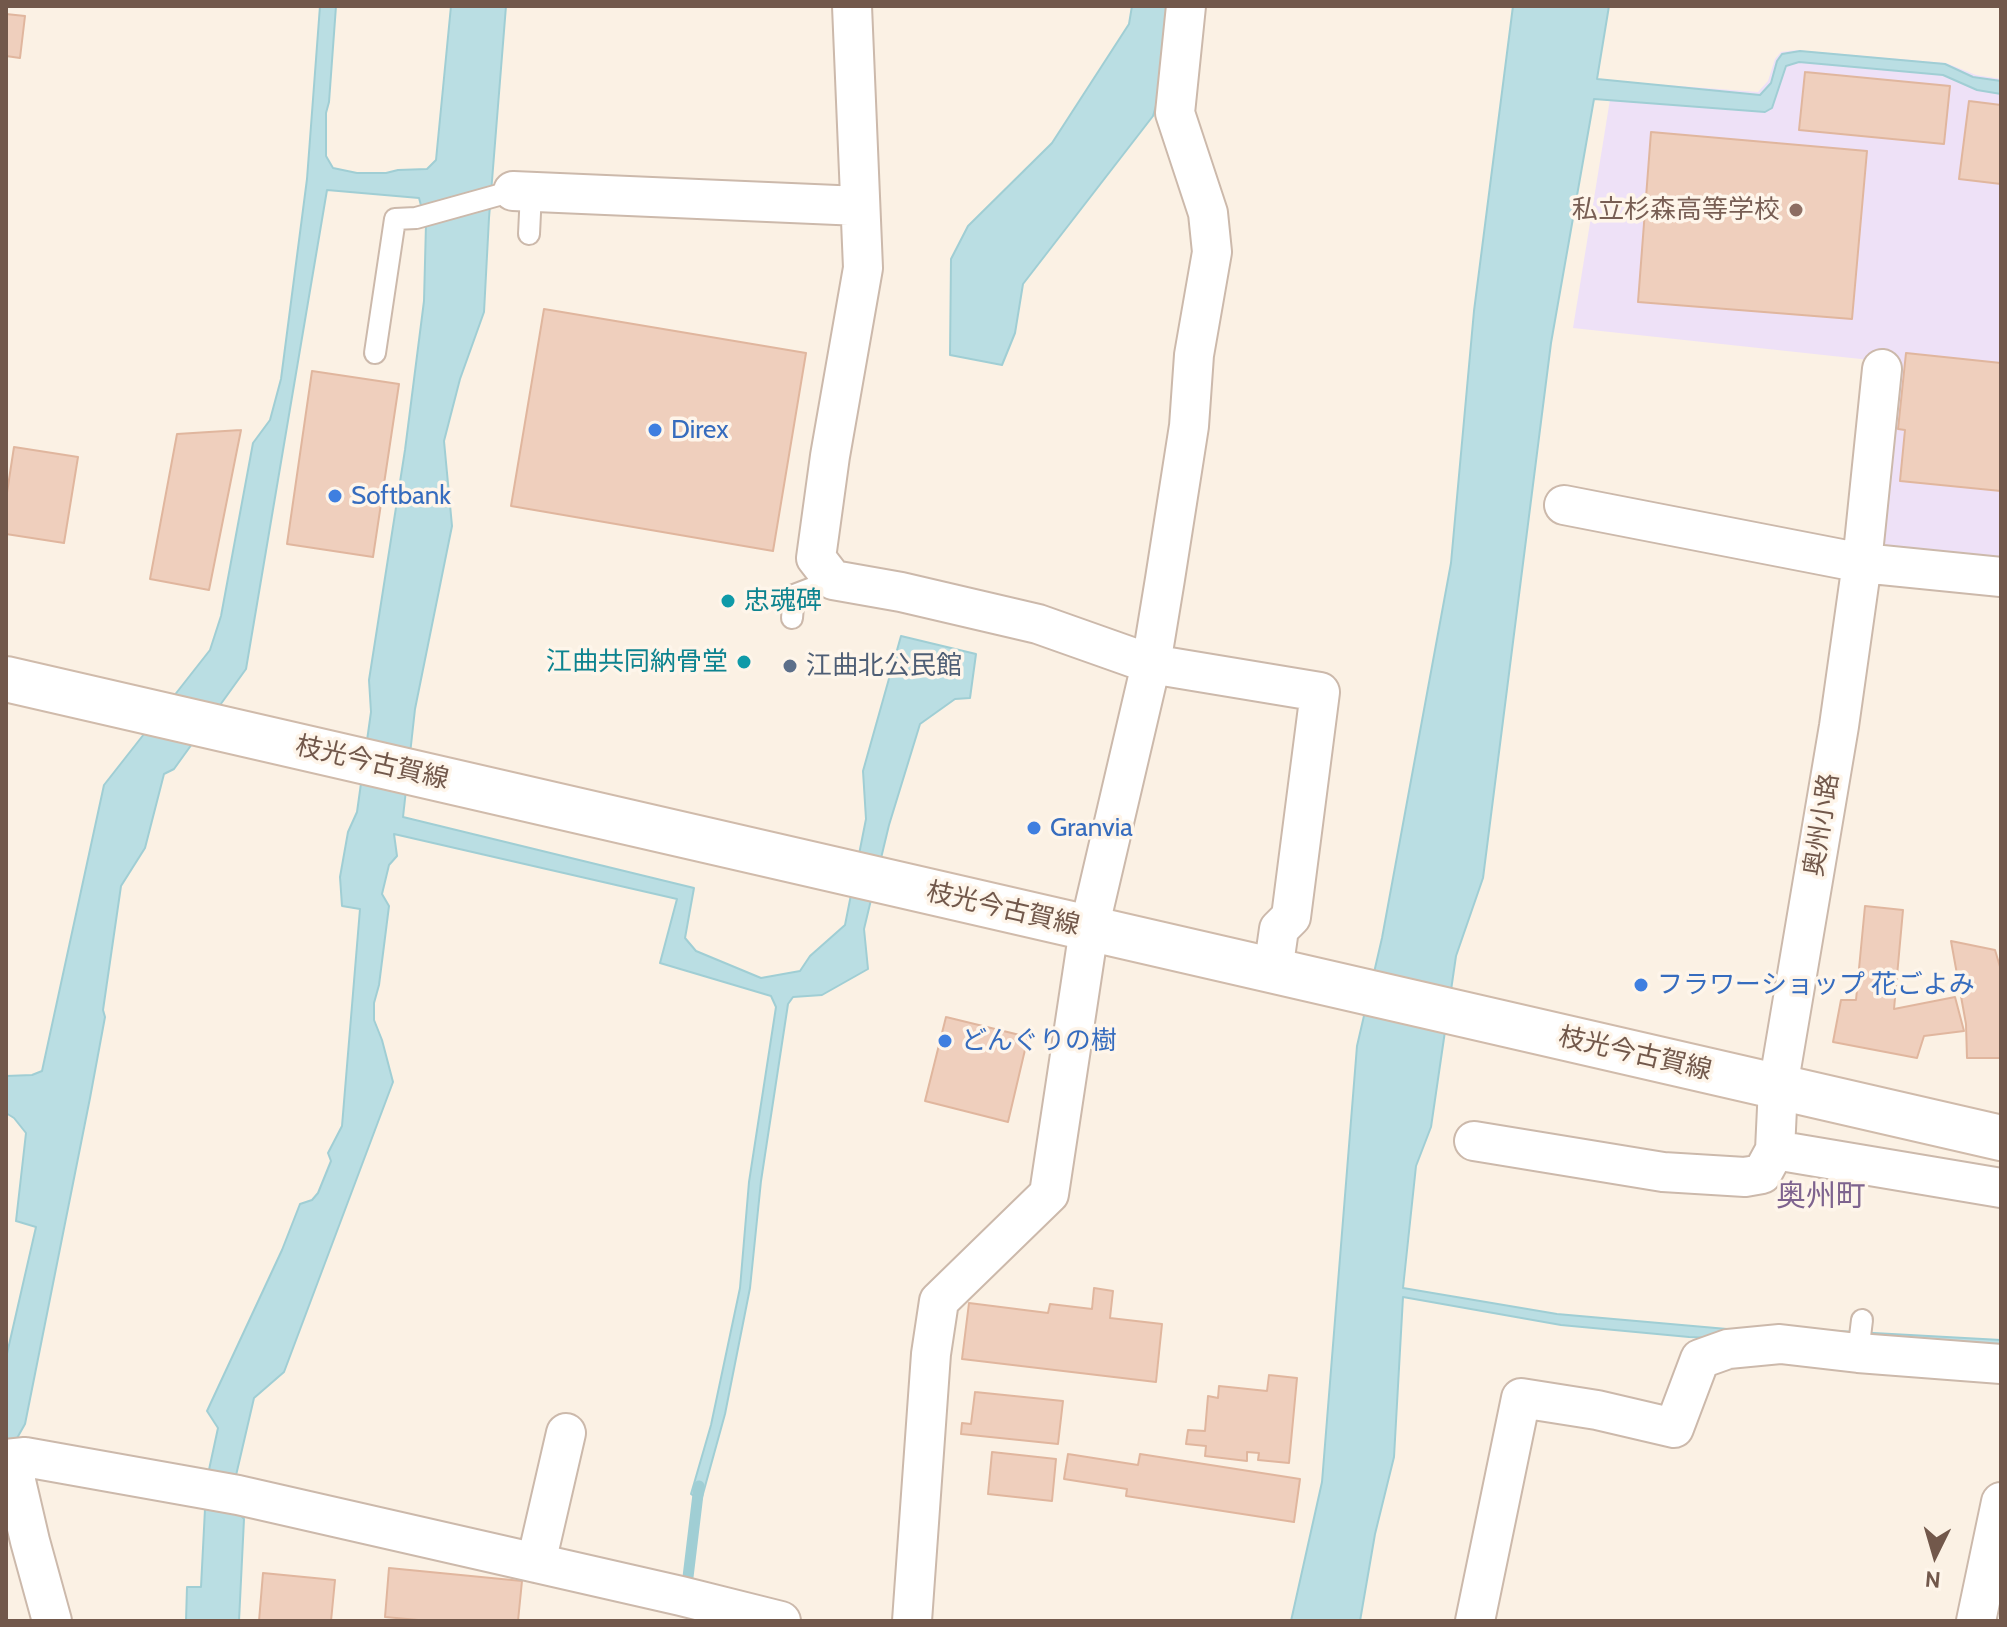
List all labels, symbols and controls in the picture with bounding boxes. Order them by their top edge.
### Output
place label: 私立杉森高等学校 [1572,194,1780,226]
marker: 私立杉森高等学校 [1787,201,1805,219]
place label: Direx [671,414,729,446]
marker: Direx [646,421,664,439]
place label: Softbank [351,480,451,512]
marker: Softbank [326,487,344,505]
place label: 忠魂碑 [744,585,822,617]
marker: 忠魂碑 [719,592,737,610]
place label: 江曲共同納骨堂 [546,646,728,678]
place label: 江曲北公民館 [806,650,962,682]
marker: 江曲共同納骨堂 [735,653,753,671]
marker: 江曲北公民館 [781,657,799,675]
street label: 枝光今古賀線 [292,730,452,796]
street label: 奥州小路 [1798,771,1846,879]
place label: Granvia [1050,812,1133,844]
marker: Granvia [1025,819,1043,837]
street label: 枝光今古賀線 [923,876,1083,942]
place label: フラワーショップ 花ごよみ [1657,969,1975,1001]
marker: フラワーショップ 花ごよみ [1632,976,1650,994]
street label: 枝光今古賀線 [1555,1021,1715,1087]
place label: どんぐりの樹 [961,1025,1117,1057]
marker: どんぐりの樹 [936,1032,954,1050]
district label: 奥州町 [1776,1179,1866,1215]
north arrow [1895,1515,1975,1595]
text: N [1924,1565,1942,1594]

